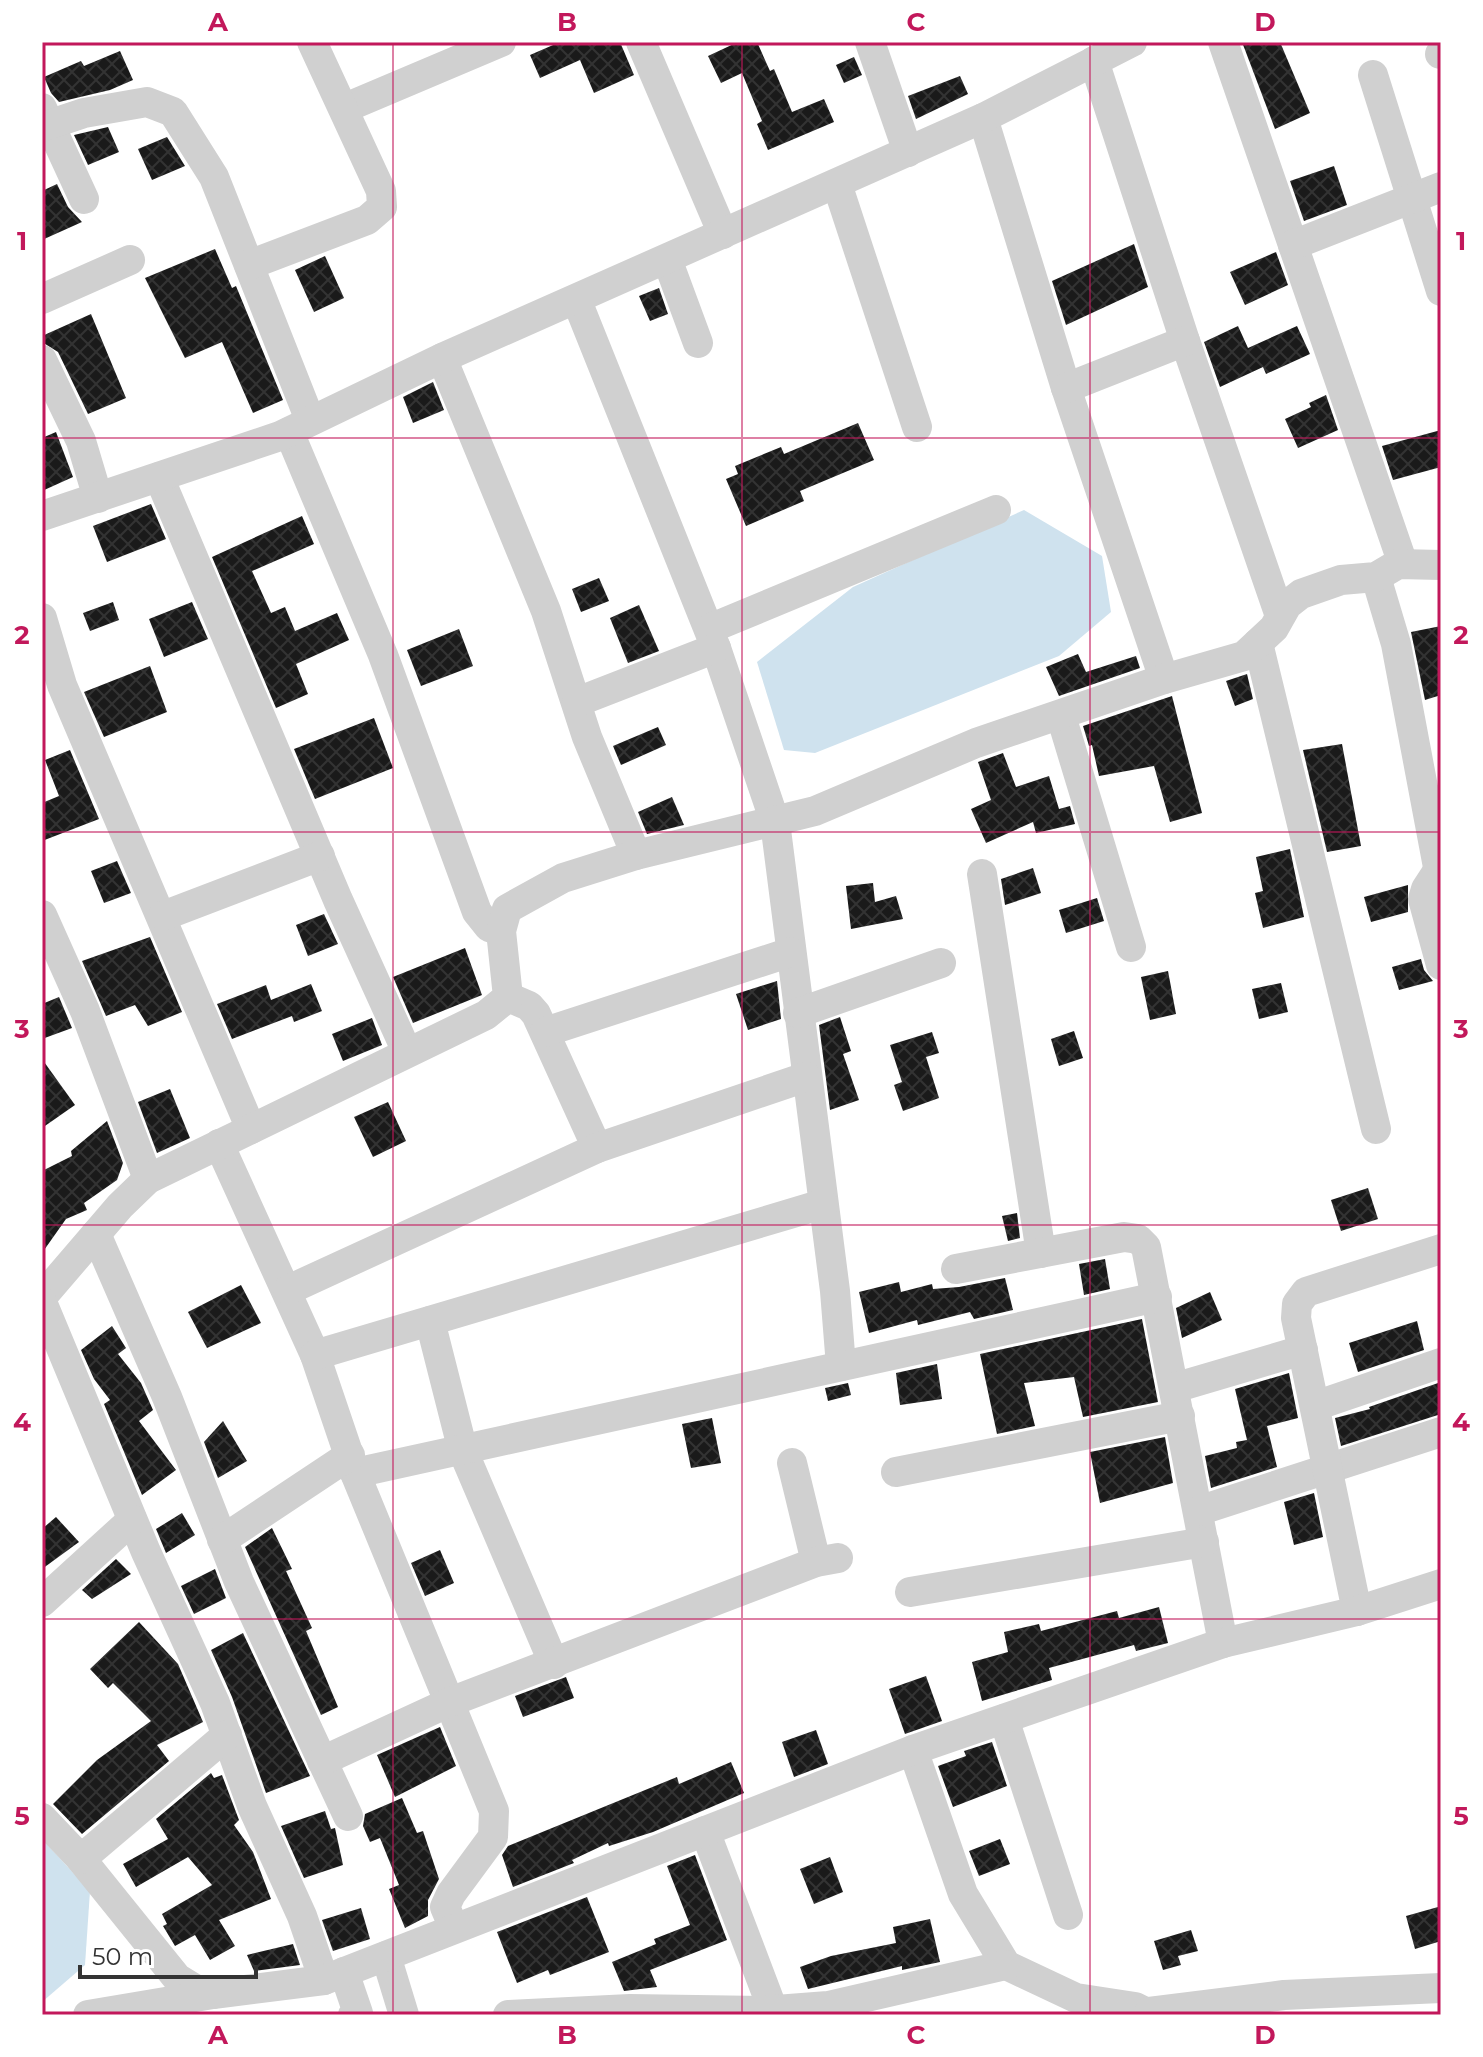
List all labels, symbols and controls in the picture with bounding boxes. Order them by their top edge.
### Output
text: A [207,6,229,38]
text: B [557,6,577,38]
text: C [907,6,926,38]
text: D [1254,6,1276,38]
text: 1 [17,225,27,257]
text: 1 [1456,225,1466,257]
text: 2 [14,619,30,651]
text: 2 [1453,619,1469,651]
text: 3 [13,1013,30,1045]
text: 3 [1452,1013,1469,1045]
text: 4 [13,1406,31,1438]
text: 4 [1452,1406,1470,1438]
text: 5 [14,1800,30,1832]
text: 5 [1453,1800,1469,1832]
scale bar [80,1929,256,1979]
text: 50 m [92,1942,153,1971]
text: A [207,2019,229,2051]
text: B [557,2019,577,2051]
text: C [907,2019,926,2051]
text: D [1254,2019,1276,2051]

